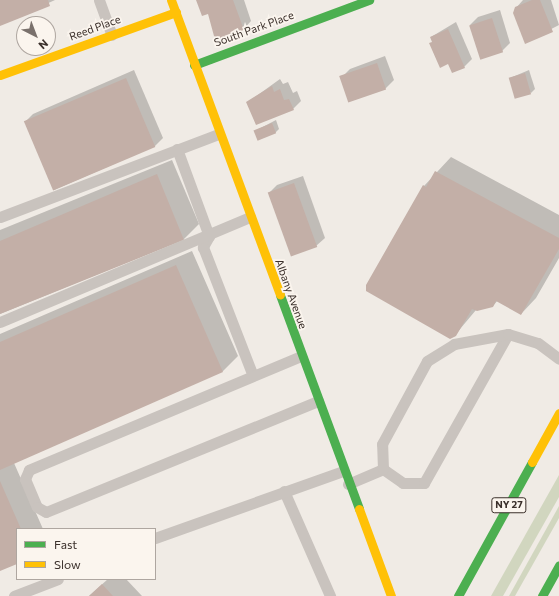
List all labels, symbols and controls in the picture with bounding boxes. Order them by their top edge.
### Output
street label: South Park Place [212,8,296,50]
street label: Reed Place [67,13,123,43]
north arrow [16,16,56,56]
text: N [36,37,51,52]
street label: Albany Avenue [272,257,310,331]
road number: NY 27 [491,497,527,513]
legend [16,528,156,580]
text: Fast [54,537,77,551]
text: Slow [54,557,81,571]

